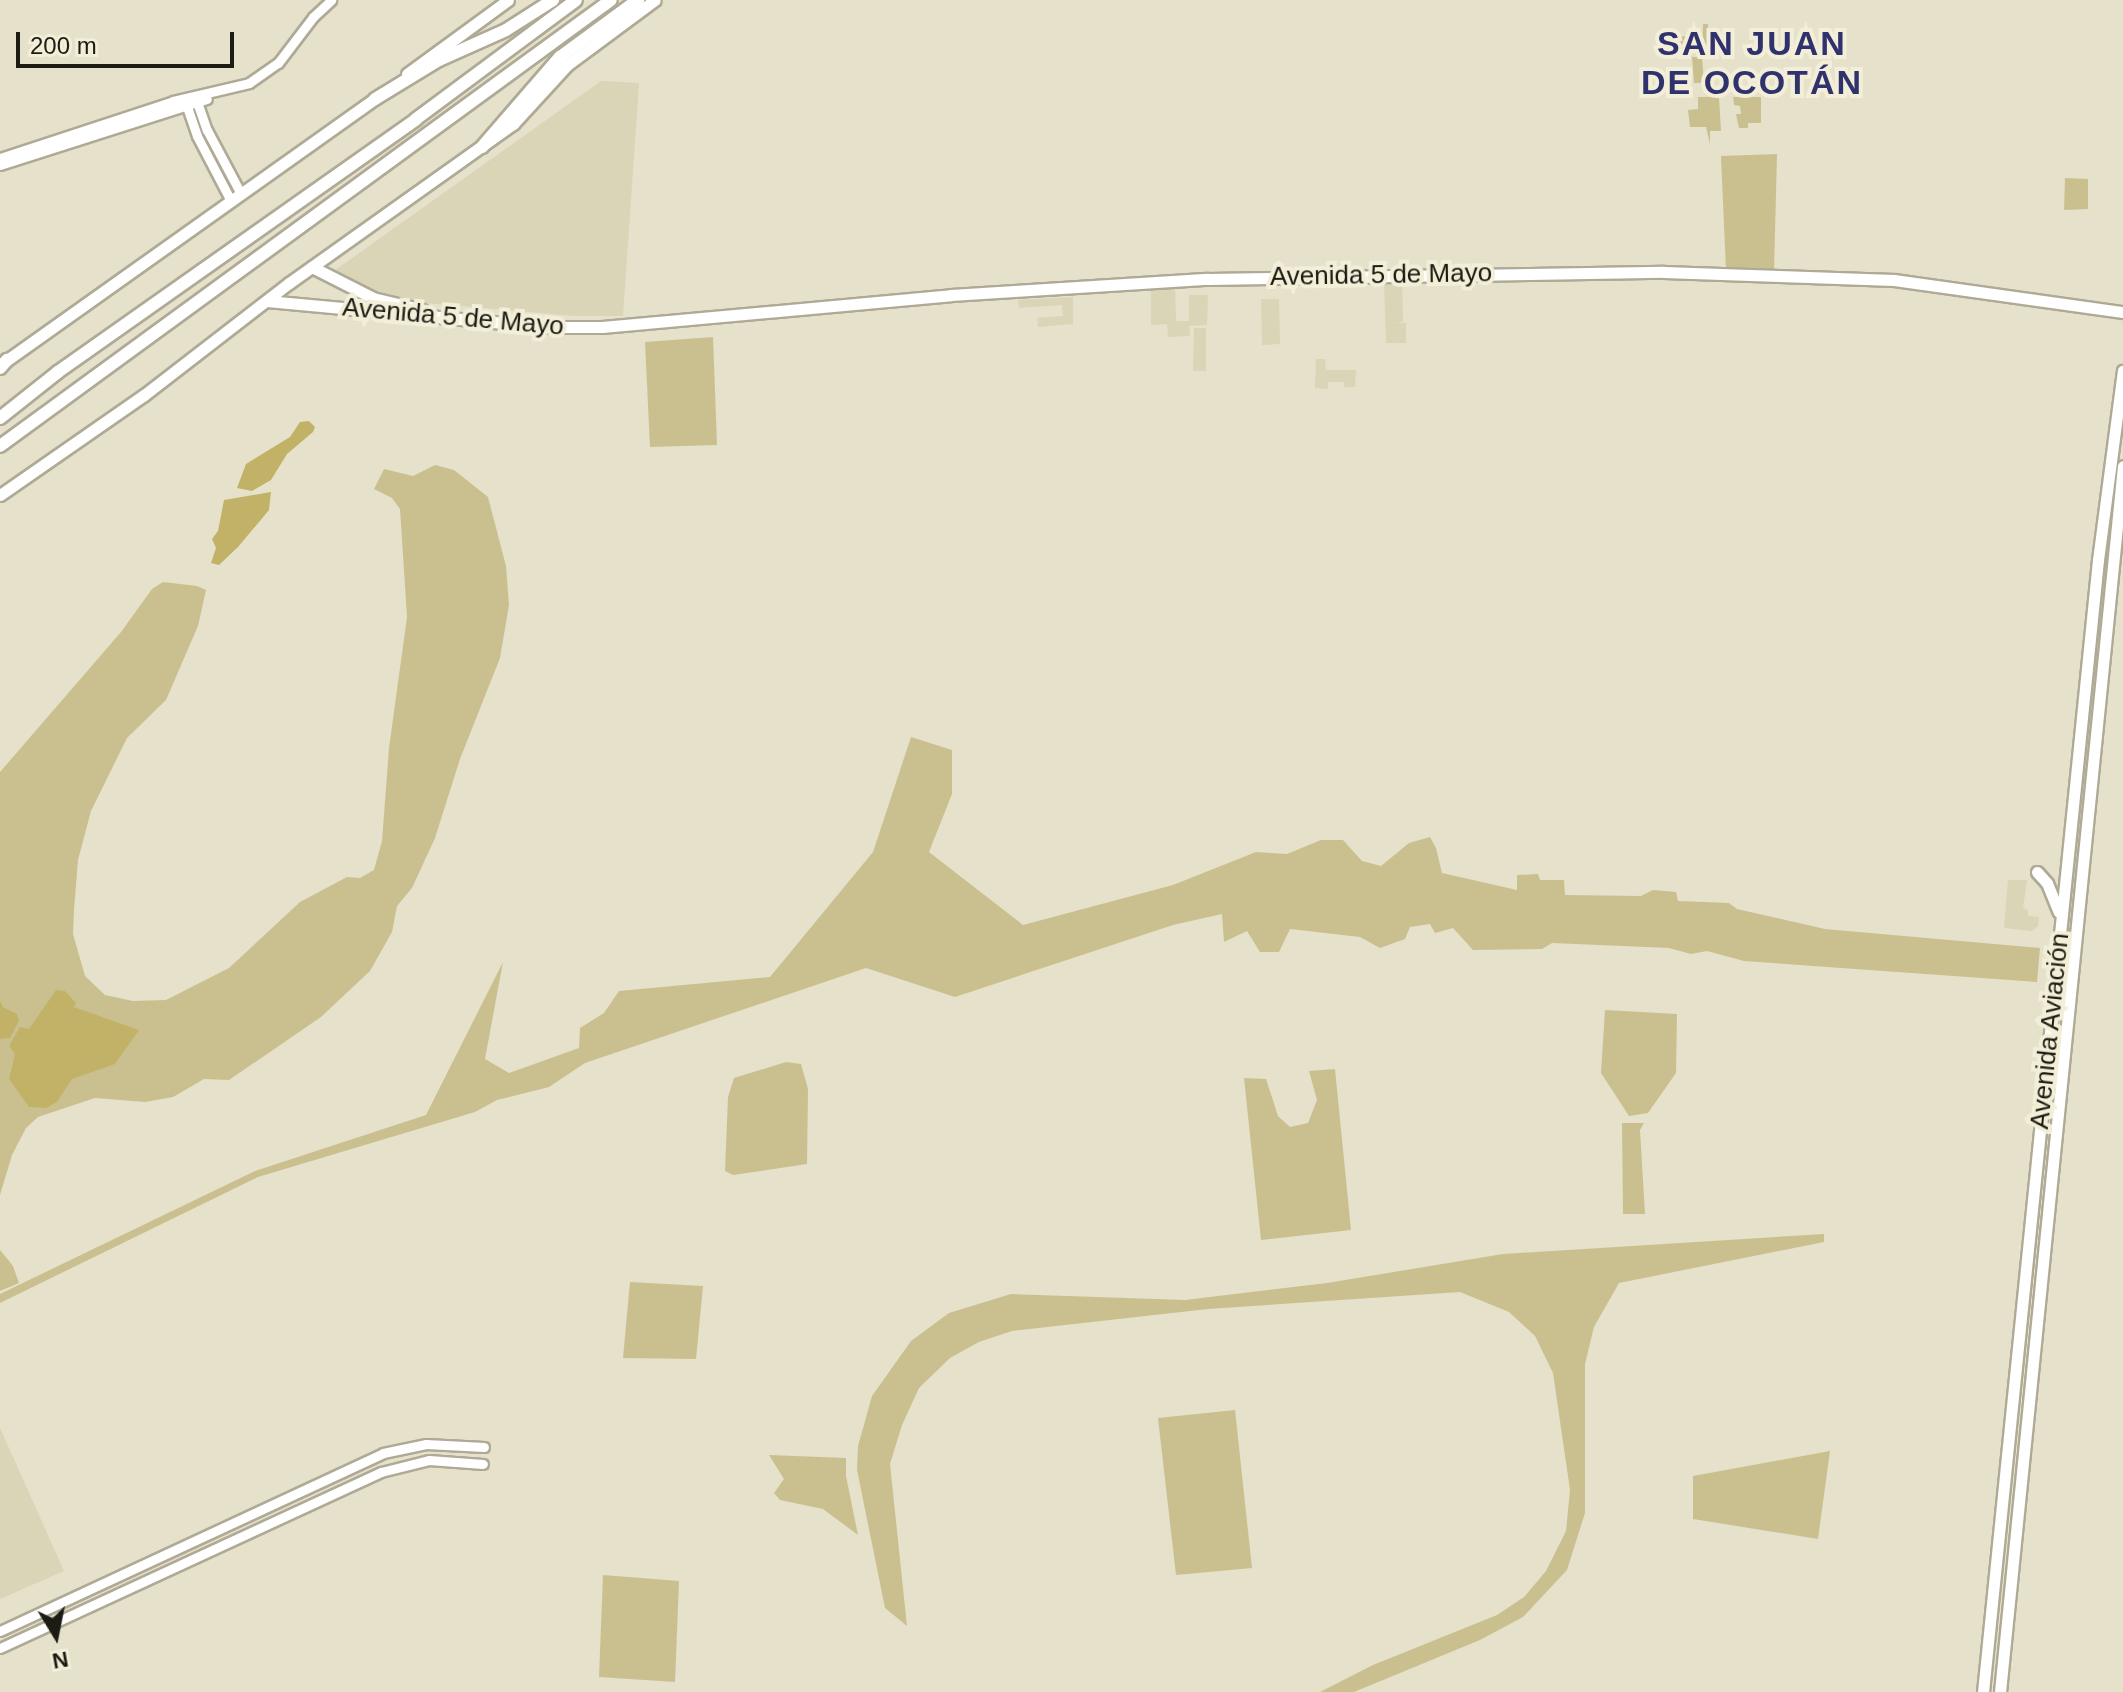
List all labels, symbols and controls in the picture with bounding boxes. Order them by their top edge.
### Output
scale bar [20,16,238,66]
district label: SAN JUAN DE OCOTÁN [1641,23,1863,102]
text: 200 m [30,32,97,59]
street label: Avenida 5 de Mayo [1270,257,1492,293]
street label: Avenida 5 de Mayo [341,292,565,342]
street label: Avenida Aviación [2024,931,2076,1131]
north arrow [16,1596,96,1676]
text: N [50,1646,70,1674]

